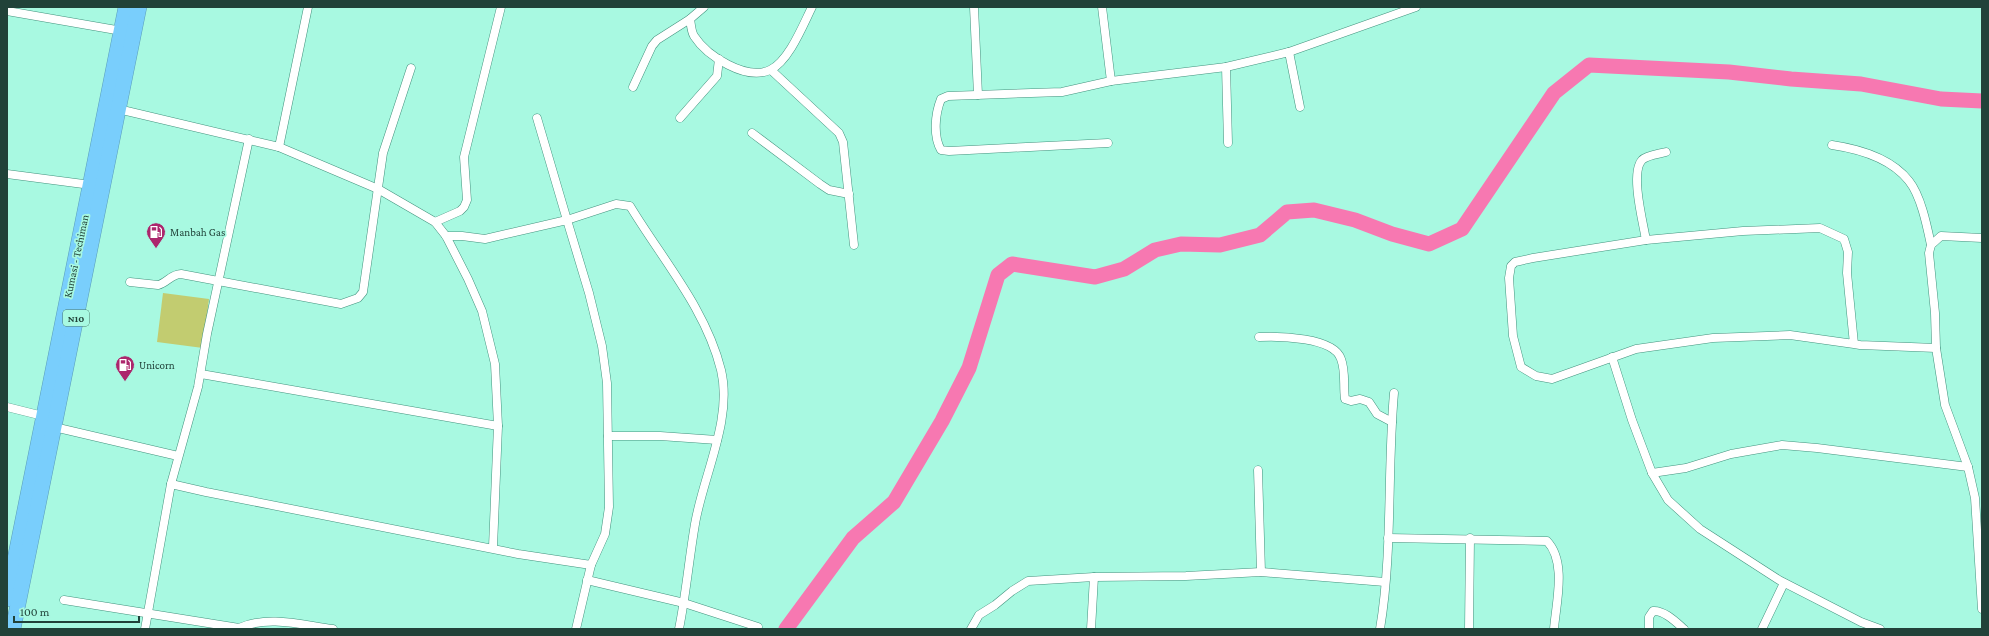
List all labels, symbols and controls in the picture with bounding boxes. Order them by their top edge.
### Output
street label: Kumasi - Techiman [61,213,91,299]
fuel station icon: Manbah Gas [145,221,167,249]
place label: Manbah Gas [170,226,225,238]
road number: N10 [63,310,89,326]
fuel station icon: Unicorn [114,354,136,382]
place label: Unicorn [139,359,175,371]
scale bar [14,598,139,624]
text: 100 m [20,605,50,619]

